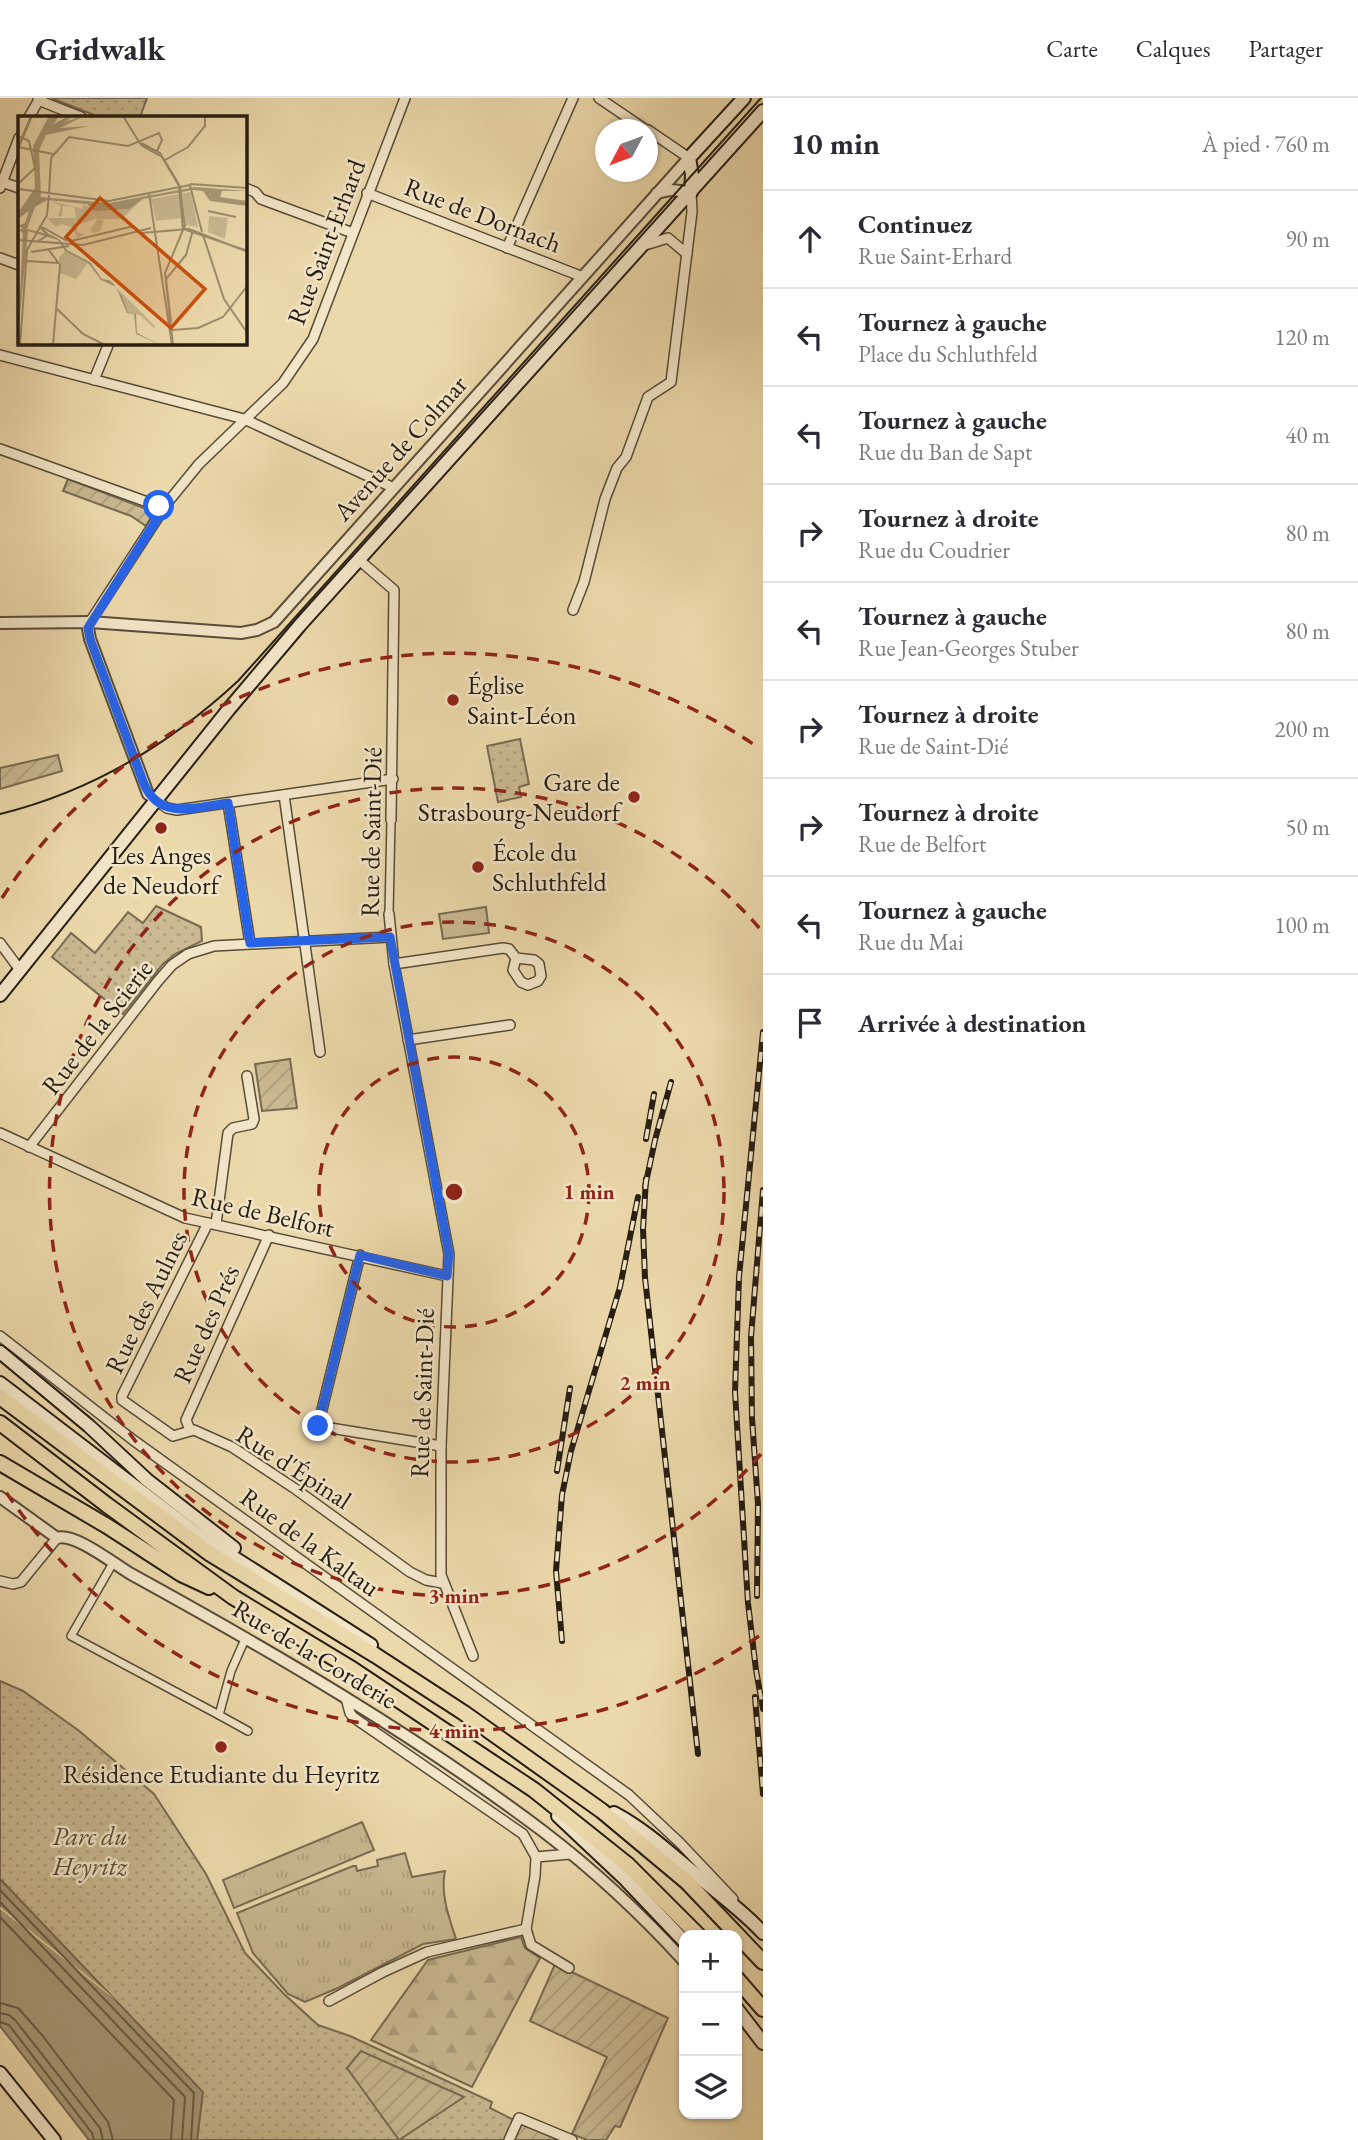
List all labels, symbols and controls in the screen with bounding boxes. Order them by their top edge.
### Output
text: Gridwalk [35,27,165,70]
text: Carte [1046,33,1098,64]
text: Calques [1136,33,1210,64]
text: Partager [1248,33,1323,64]
inset map [18,116,247,345]
north arrow [595,119,658,182]
text: 10 min [791,124,880,163]
text: À pied · 760 m [1202,129,1330,159]
street label: Rue Saint-Erhard [279,154,373,329]
street label: Rue de Dornach [400,170,566,260]
text: Continuez [858,207,972,241]
icon: ahead [791,220,829,258]
text: 90 m [1285,224,1330,254]
text: Rue Saint-Erhard [858,241,1012,271]
text: Tournez à gauche [858,305,1047,339]
icon: left [791,318,829,356]
text: 120 m [1274,322,1330,352]
text: Place du Schluthfeld [858,339,1038,369]
street label: Avenue de Colmar [325,368,475,529]
text: Tournez à gauche [858,403,1047,437]
icon: left [791,416,829,454]
text: 40 m [1285,420,1330,450]
text: Rue du Ban de Sapt [858,437,1032,467]
route start [143,490,174,521]
text: Tournez à droite [858,501,1039,535]
icon: right [791,514,829,552]
text: 80 m [1285,518,1330,548]
text: Rue du Coudrier [858,535,1010,565]
text: Tournez à gauche [858,599,1047,633]
icon: left [791,612,829,650]
text: 80 m [1285,616,1330,646]
text: Rue Jean-Georges Stuber [858,633,1079,663]
place label: Église Saint-Léon [467,668,577,732]
marker: Église Saint-Léon [445,692,461,708]
text: Tournez à droite [858,697,1039,731]
icon: right [791,710,829,748]
text: 200 m [1274,714,1330,744]
text: Rue de Saint-Dié [858,731,1008,761]
street label: Rue de Saint-Dié [353,747,389,917]
place label: Gare de Strasbourg-Neudorf [418,765,623,829]
marker: Gare de Strasbourg-Neudorf [626,789,642,805]
text: Tournez à droite [858,795,1039,829]
icon: right [791,808,829,846]
text: 50 m [1285,812,1330,842]
marker: Les Anges de Neudorf [153,820,169,836]
text: Rue de Belfort [858,829,986,859]
place label: École du Schluthfeld [492,835,608,899]
place label: Les Anges de Neudorf [103,838,222,902]
marker: École du Schluthfeld [470,859,486,875]
text: Tournez à gauche [858,893,1047,927]
icon: left [791,906,829,944]
text: 100 m [1274,910,1330,940]
text: Rue du Mai [858,927,964,957]
street label: Rue de la Scierie [34,953,160,1101]
icon: arrive [791,1004,829,1042]
text: Arrivée à destination [858,1006,1086,1040]
text: 1 min [563,1178,615,1205]
street label: Rue de Belfort [189,1179,337,1245]
centre of rings [442,1180,466,1204]
street label: Rue des Aulnes [97,1225,195,1379]
street label: Rue des Prés [165,1260,247,1388]
street label: Rue de Saint-Dié [402,1307,442,1479]
text: 2 min [619,1369,671,1396]
route end [302,1410,333,1441]
street label: Rue d'Épinal [230,1417,358,1517]
street label: Rue de la Kaltau [233,1480,387,1604]
text: 3 min [428,1582,480,1609]
street label: Rue de la Corderie [226,1591,404,1717]
text: 4 min [428,1717,480,1744]
marker: Résidence Etudiante du Heyritz [213,1739,229,1755]
place label: Résidence Etudiante du Heyritz [63,1757,380,1791]
park label: Parc du Heyritz [52,1819,128,1883]
map controls [679,1930,742,2119]
button: + [679,1930,742,1993]
button: − [679,1993,742,2056]
button: layers [679,2056,742,2119]

